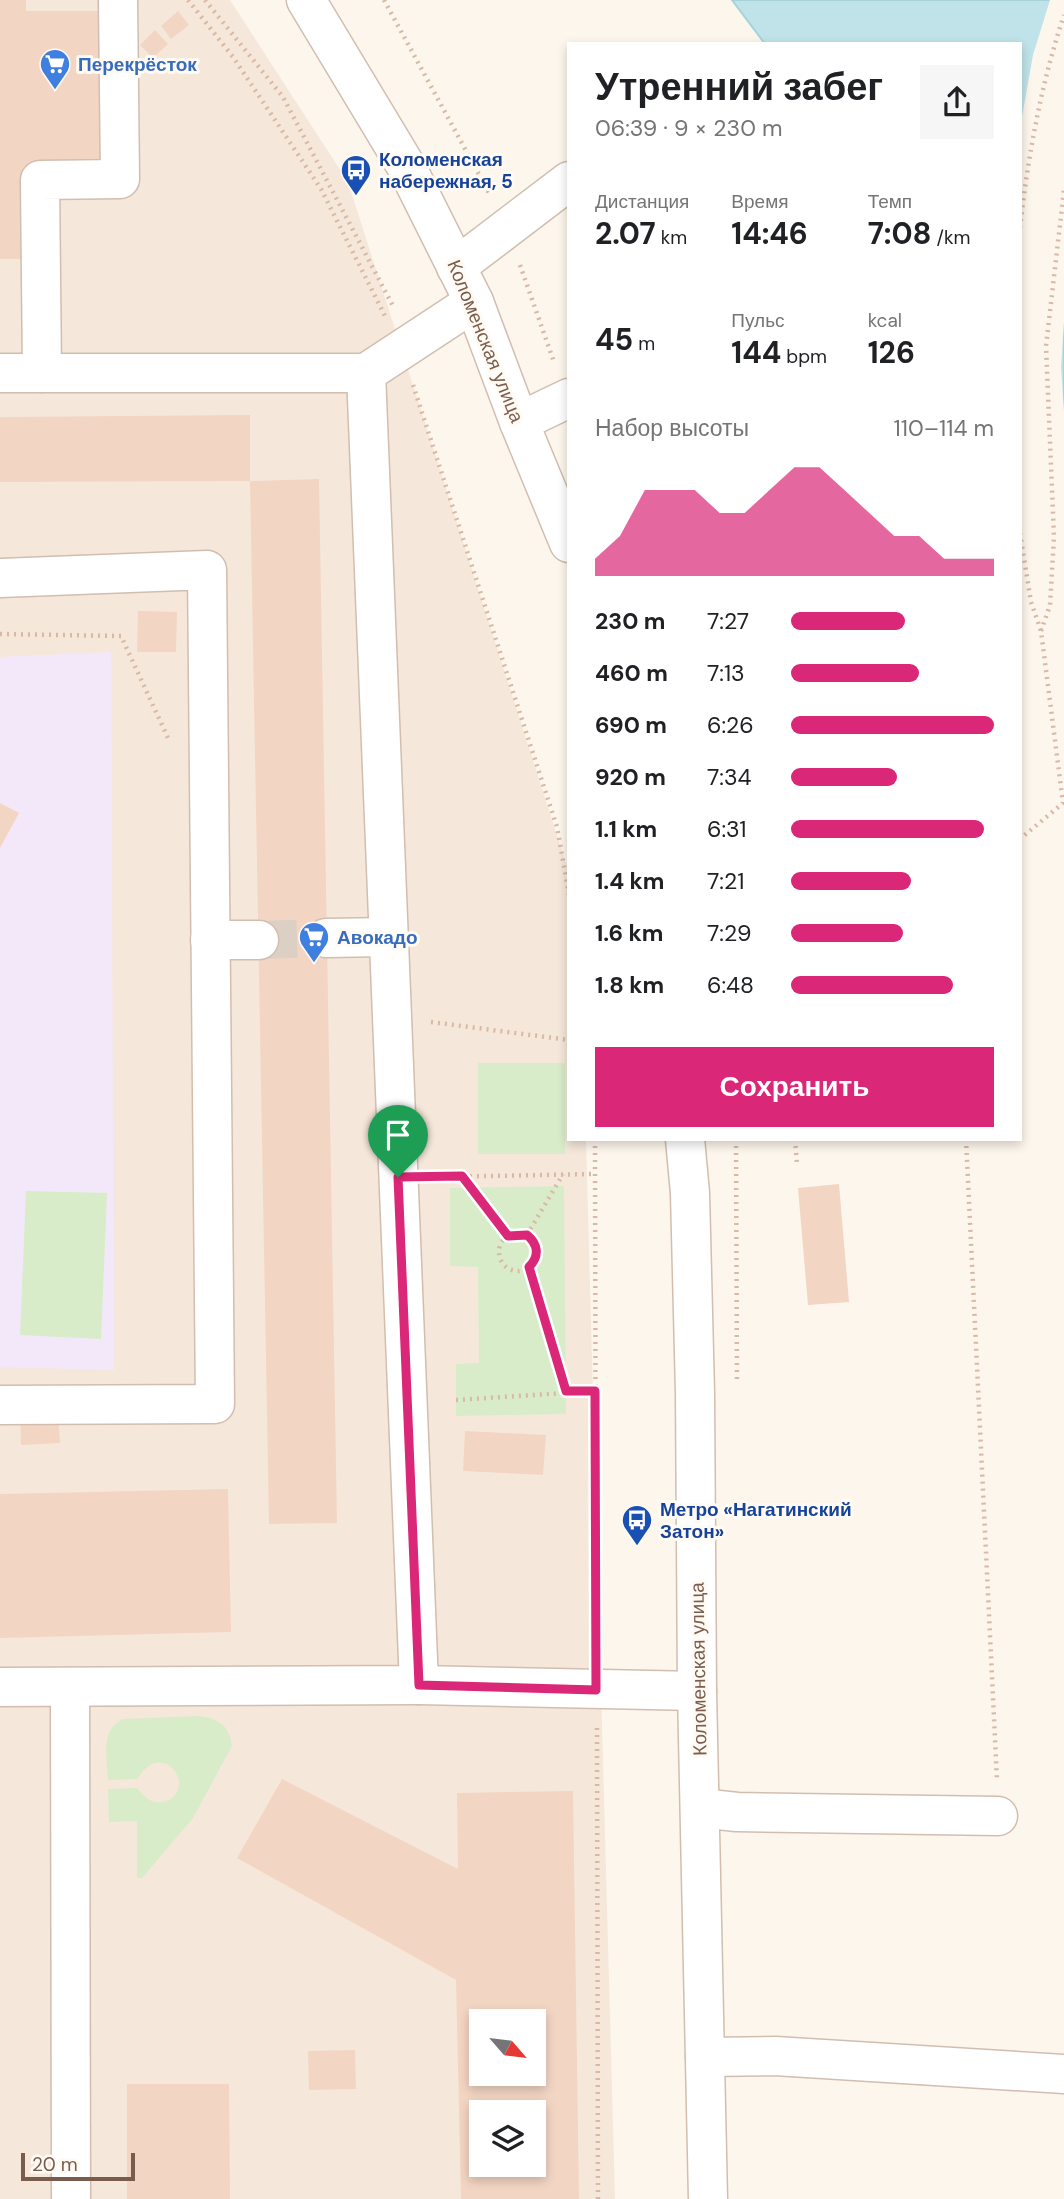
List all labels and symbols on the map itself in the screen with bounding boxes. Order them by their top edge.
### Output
supermarket icon: Перекрёсток [38,47,72,91]
place label: Перекрёсток [78,52,197,77]
place label: Коломенская набережная, 5 [379,147,513,194]
bus stop icon: Коломенская набережная, 5 [339,153,373,197]
street label: Коломенская улица [441,256,530,427]
supermarket icon: Авокадо [297,920,331,964]
place label: Авокадо [337,925,418,950]
pin [368,1105,428,1177]
place label: Метро «Нагатинский Затон» [660,1497,852,1544]
bus stop icon: Метро «Нагатинский Затон» [620,1503,654,1547]
street label: Коломенская улица [684,1582,713,1756]
north arrow [469,2009,546,2086]
scale bar [21,2150,135,2182]

